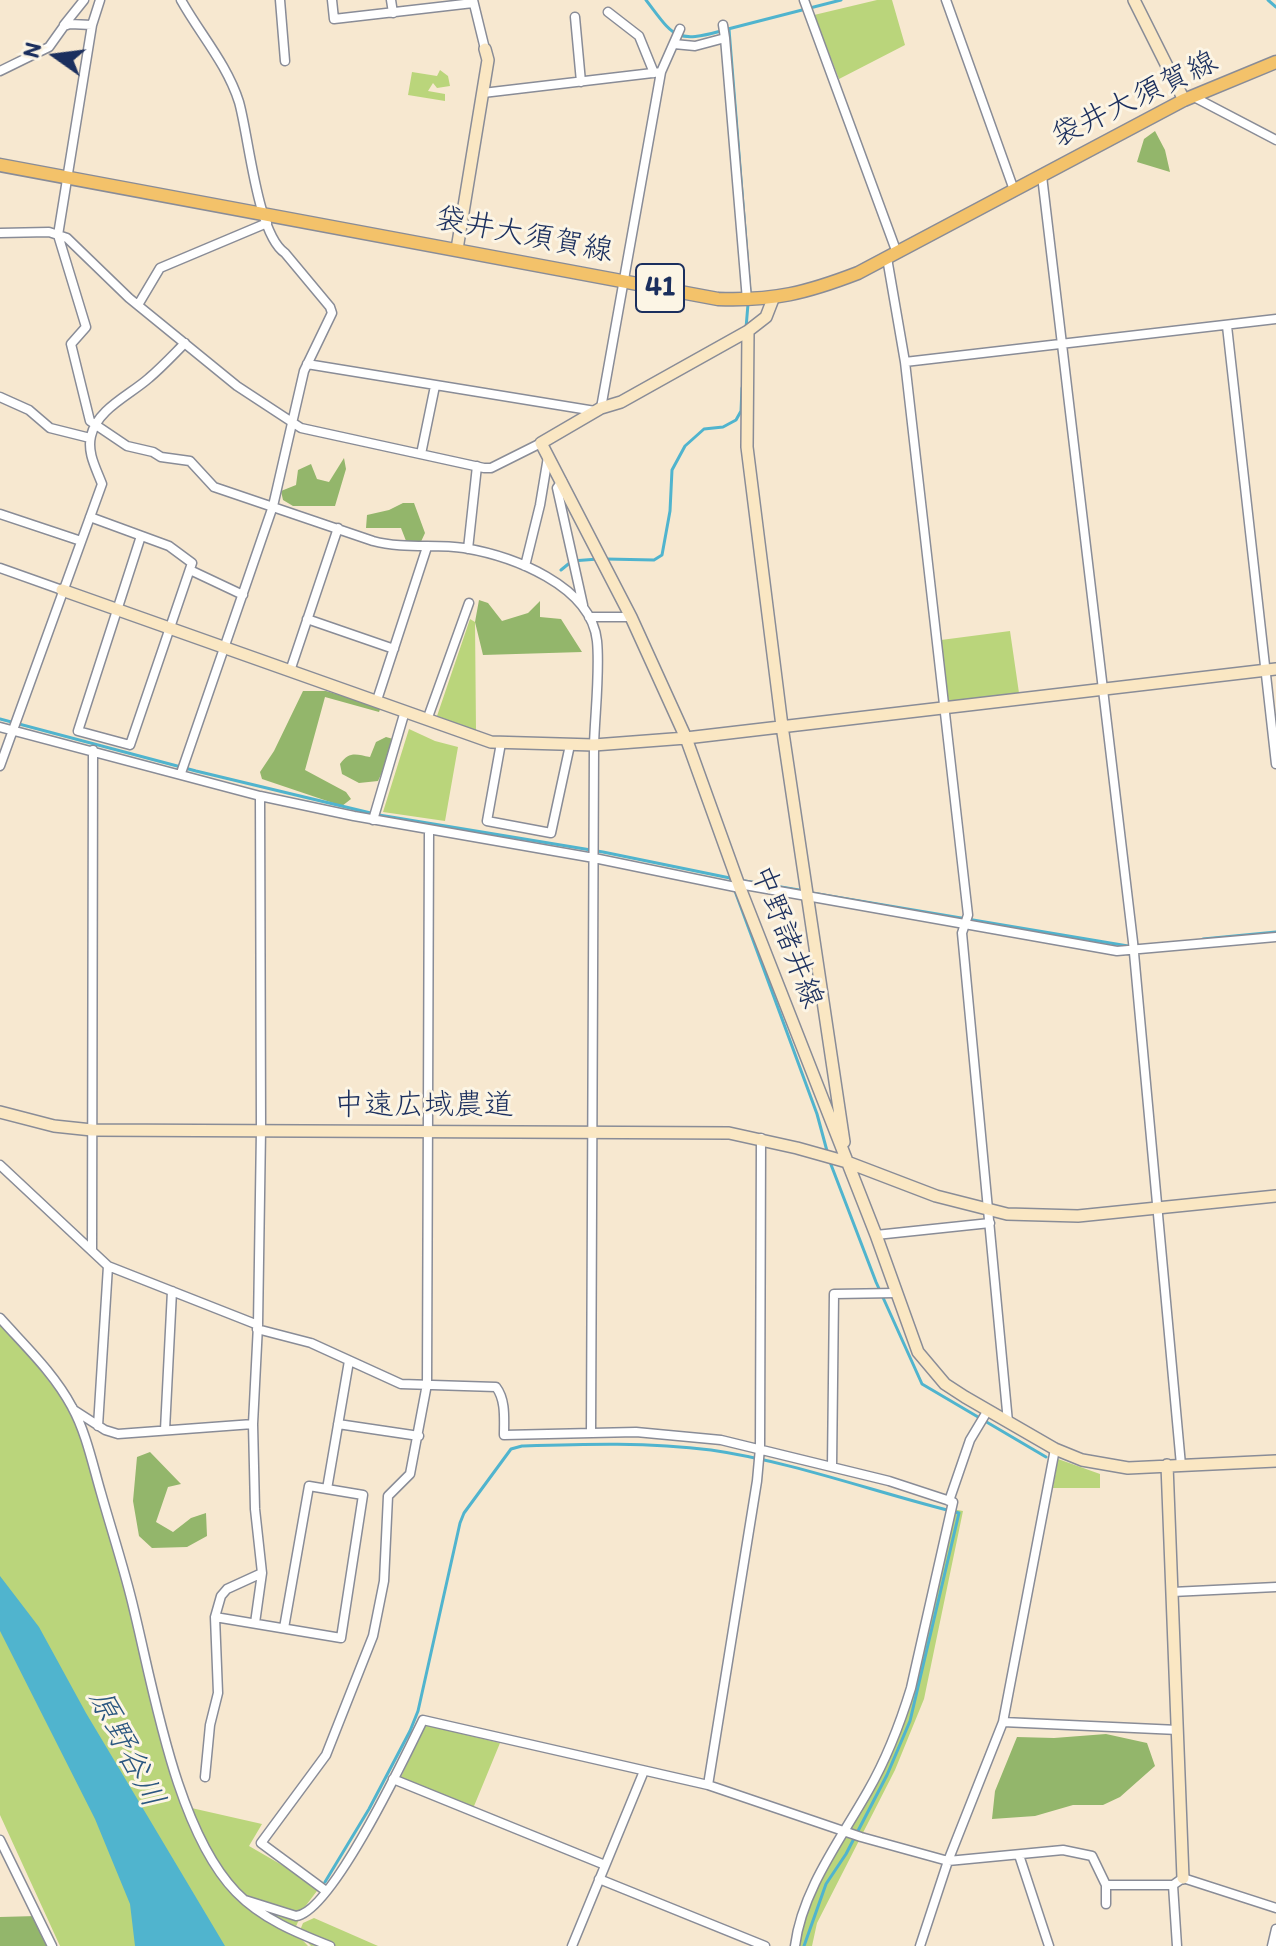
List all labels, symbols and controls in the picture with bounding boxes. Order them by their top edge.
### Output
north arrow [16,16,96,96]
text: N [17,40,47,61]
street label: 袋井大須賀線 [1046,44,1224,156]
street label: 袋井大須賀線 [432,201,616,271]
road number: 41 [636,264,684,312]
street label: 中野諸井線 [742,861,830,1013]
street label: 中遠広域農道 [334,1088,514,1124]
water label: 原野谷川 [79,1683,171,1815]

